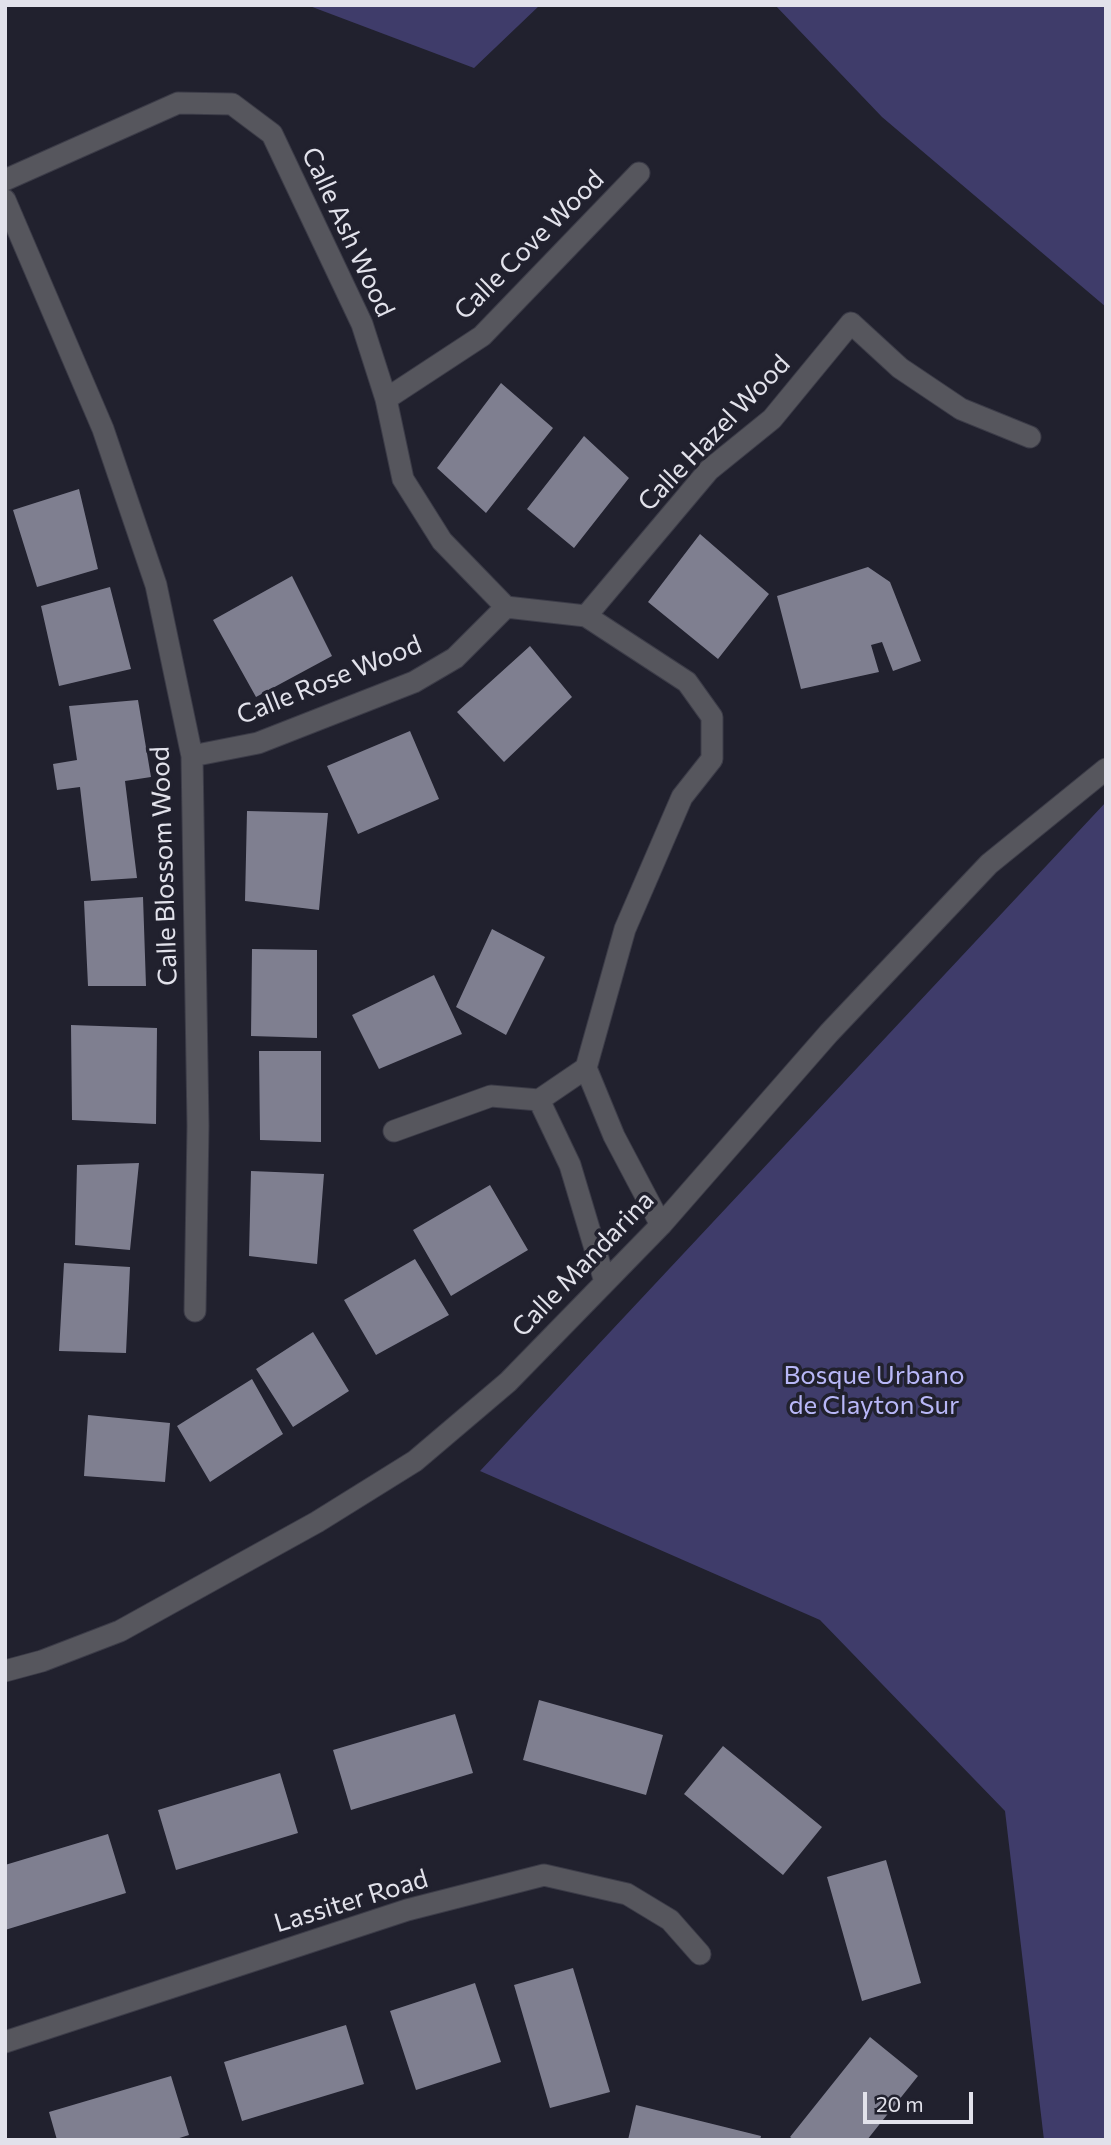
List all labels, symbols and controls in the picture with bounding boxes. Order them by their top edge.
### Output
street label: Calle Ash Wood [295,142,401,322]
street label: Calle Cove Wood [448,164,610,326]
street label: Calle Hazel Wood [631,348,797,518]
street label: Calle Rose Wood [232,629,426,731]
street label: Calle Blossom Wood [144,746,184,986]
street label: Calle Mandarina [506,1185,660,1343]
park label: Bosque Urbano de Clayton Sur [783,1359,965,1420]
street label: Lassiter Road [270,1863,432,1939]
scale bar [866,2078,976,2122]
text: 20 m [876,2091,924,2116]

